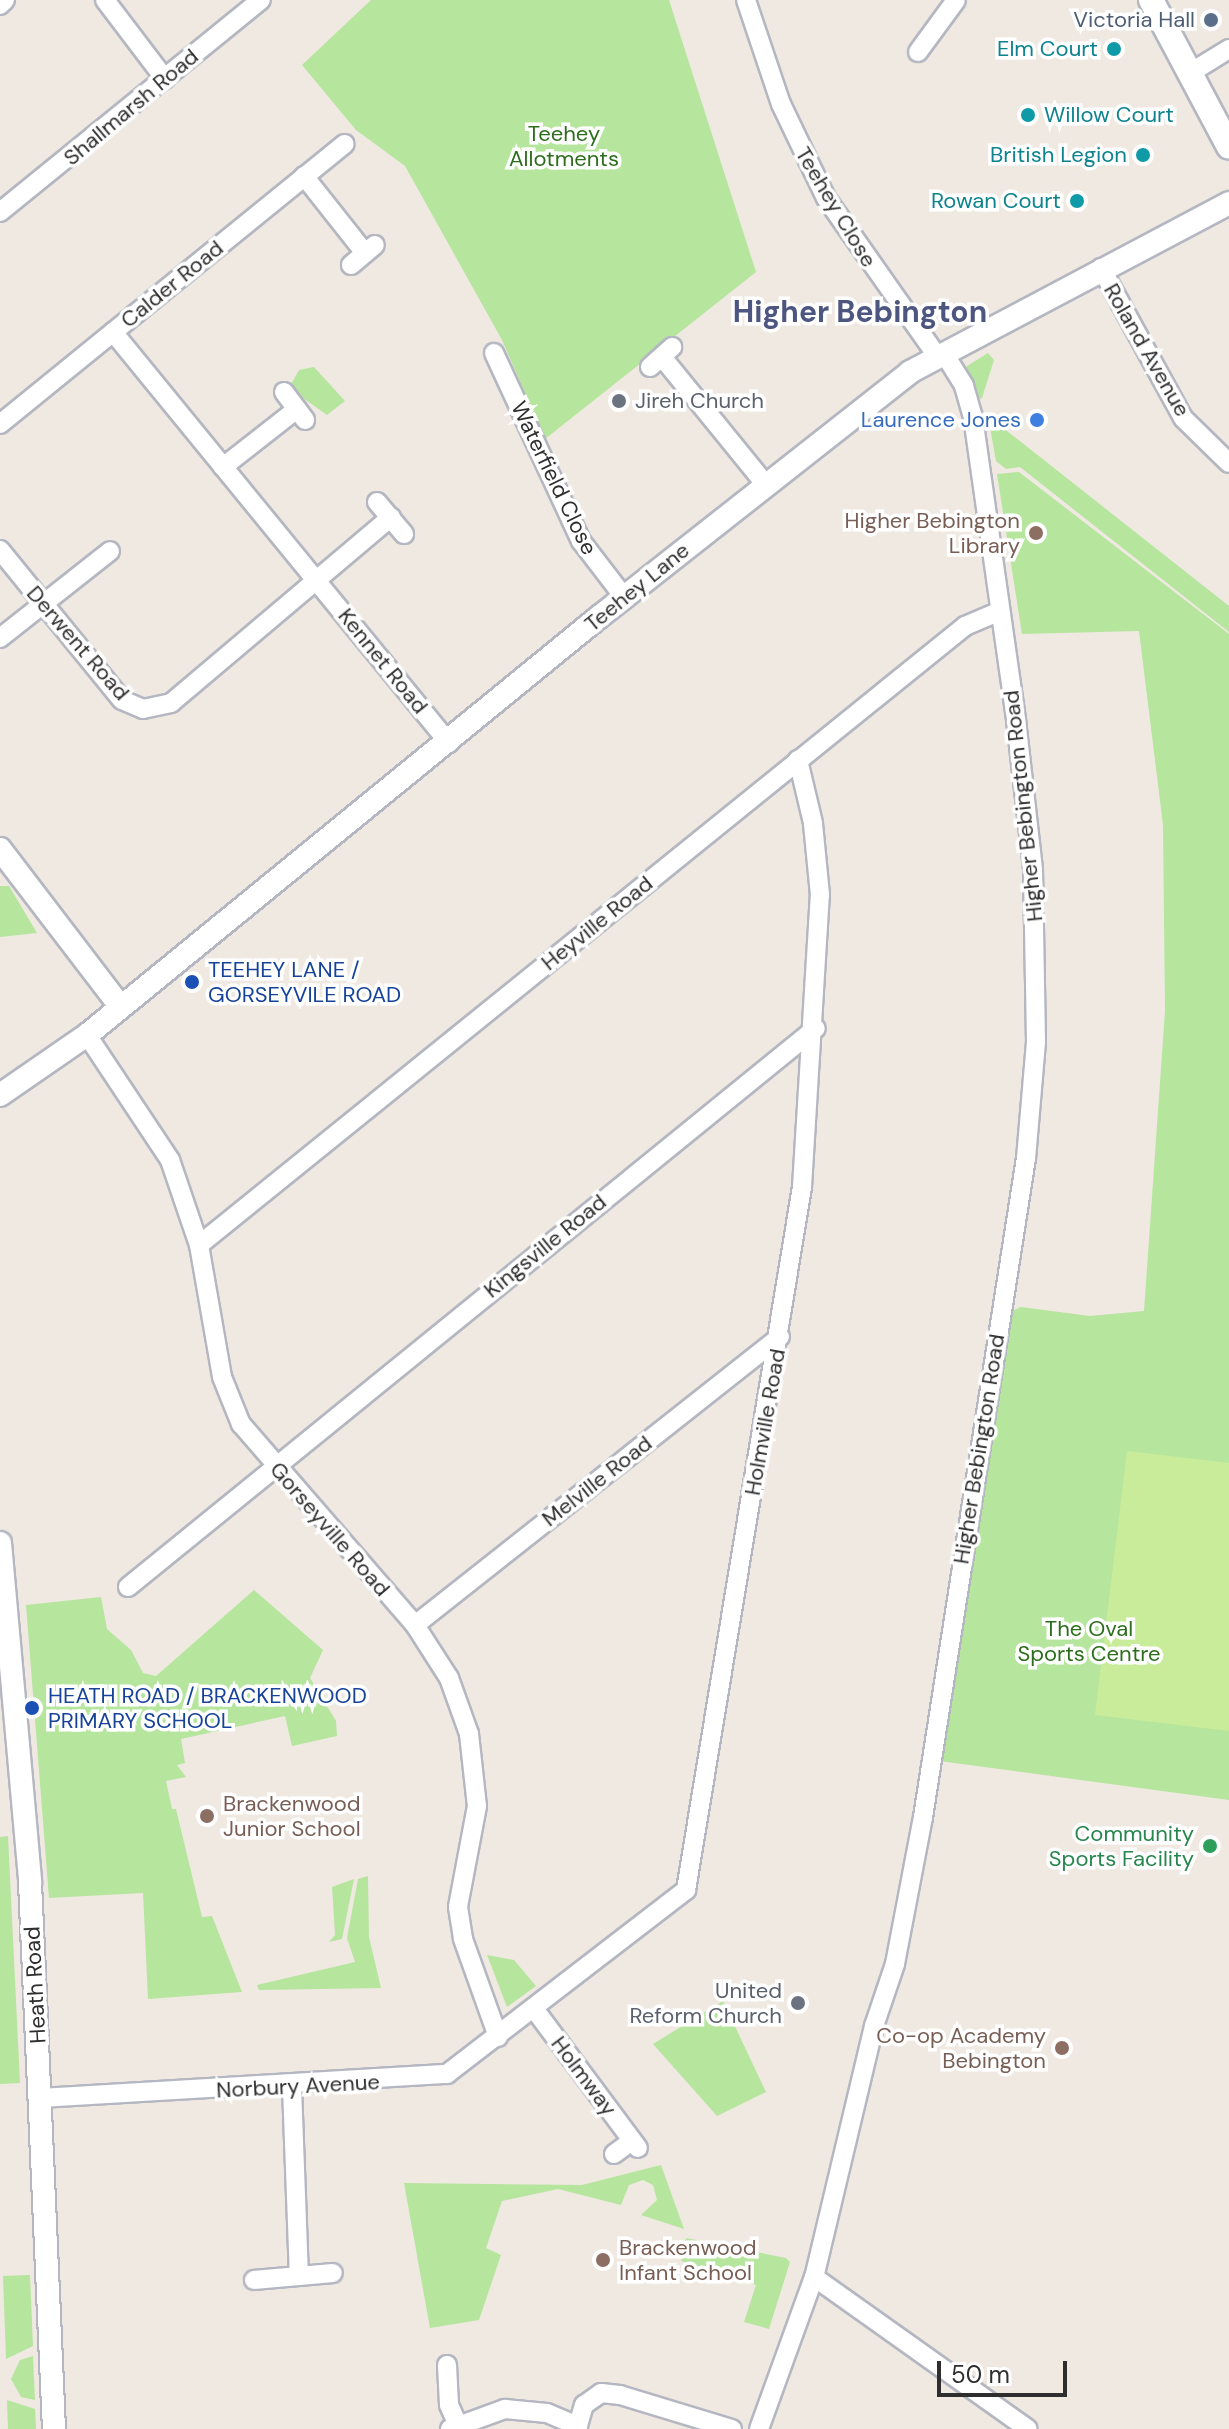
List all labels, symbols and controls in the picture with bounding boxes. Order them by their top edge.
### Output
place label: Victoria Hall [1073,7,1195,33]
marker: Victoria Hall [1202,11,1220,29]
place label: Elm Court [997,36,1098,62]
marker: Elm Court [1105,40,1123,58]
street label: Shallmarsh Road [58,43,204,171]
place label: Willow Court [1044,102,1174,128]
marker: Willow Court [1019,106,1037,124]
park label: Teehey Allotments [509,120,619,172]
street label: Teehey Close [790,142,882,272]
place label: British Legion [990,142,1127,168]
marker: British Legion [1134,146,1152,164]
place label: Rowan Court [931,188,1061,214]
marker: Rowan Court [1068,192,1086,210]
street label: Calder Road [115,235,229,333]
street label: Roland Avenue [1098,279,1196,421]
district label: Higher Bebington [733,294,987,330]
place label: Jireh Church [635,388,764,414]
marker: Jireh Church [610,392,628,410]
street label: Waterfield Close [505,397,603,559]
place label: Laurence Jones [861,407,1021,433]
marker: Laurence Jones [1028,411,1046,429]
place label: Higher Bebington Library [845,507,1020,558]
marker: Higher Bebington Library [1027,524,1045,542]
street label: Teehey Lane [579,537,695,637]
street label: Derwent Road [21,580,135,706]
street label: Kennet Road [333,603,433,719]
street label: Higher Bebington Road [998,689,1048,923]
street label: Heyville Road [536,870,658,976]
place label: TEEHEY LANE / GORSEYVILE ROAD [208,956,401,1008]
marker: TEEHEY LANE / GORSEYVILE ROAD [183,973,201,991]
street label: Kingsville Road [479,1189,611,1303]
street label: Higher Bebington Road [948,1332,1010,1566]
street label: Holmville Road [739,1347,791,1497]
street label: Melville Road [537,1430,657,1532]
street label: Gorseyville Road [264,1456,396,1602]
park label: The Oval Sports Centre [1018,1615,1160,1666]
place label: HEATH ROAD / BRACKENWOOD PRIMARY SCHOOL [48,1682,367,1734]
marker: HEATH ROAD / BRACKENWOOD PRIMARY SCHOOL [23,1699,41,1717]
place label: Brackenwood Junior School [223,1790,361,1842]
marker: Brackenwood Junior School [198,1807,216,1825]
place label: Community Sports Facility [1049,1820,1194,1872]
marker: Community Sports Facility [1201,1837,1219,1855]
street label: Heath Road [19,1926,51,2044]
place label: United Reform Church [629,1977,782,2028]
marker: United Reform Church [789,1994,807,2012]
place label: Co-op Academy Bebington [876,2022,1046,2074]
street label: Holmway [546,2031,622,2121]
marker: Co-op Academy Bebington [1053,2039,1071,2057]
street label: Norbury Avenue [216,2069,380,2103]
place label: Brackenwood Infant School [619,2234,757,2286]
marker: Brackenwood Infant School [594,2251,612,2269]
scale bar [941,2345,1071,2395]
text: 50 m [951,2359,1010,2390]

